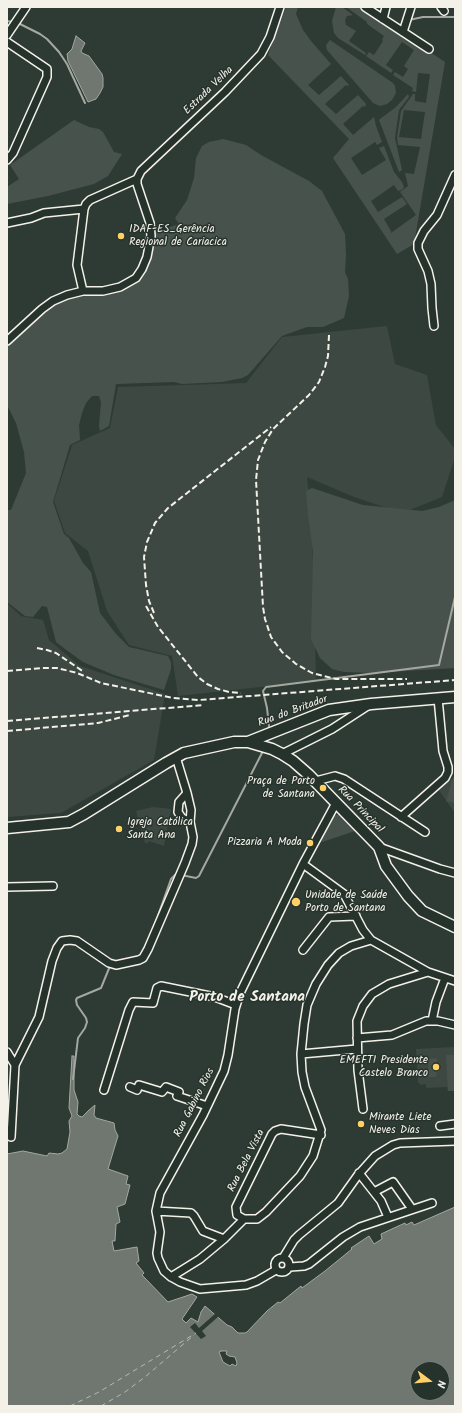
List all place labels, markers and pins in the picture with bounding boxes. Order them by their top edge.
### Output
place label: IDAF-ES_Gerência Regional de Cariacica [129,223,227,249]
marker: IDAF-ES_Gerência Regional de Cariacica [116,231,126,241]
place label: Praça de Porto de Santana [247,775,315,801]
marker: Praça de Porto de Santana [318,783,328,793]
place label: Igreja Católica Santa Ana [127,816,193,842]
marker: Igreja Católica Santa Ana [114,824,124,834]
place label: Pizzaria A Moda [227,836,302,850]
marker: Pizzaria A Moda [305,838,315,848]
place label: Unidade de Saúde Porto de Santana [305,889,387,915]
marker: Unidade de Saúde Porto de Santana [290,896,302,908]
place label: EMEFTI Presidente Castelo Branco [340,1054,428,1080]
marker: EMEFTI Presidente Castelo Branco [431,1062,441,1072]
place label: Mirante Liete Neves Dias [369,1111,431,1137]
marker: Mirante Liete Neves Dias [356,1119,366,1129]

